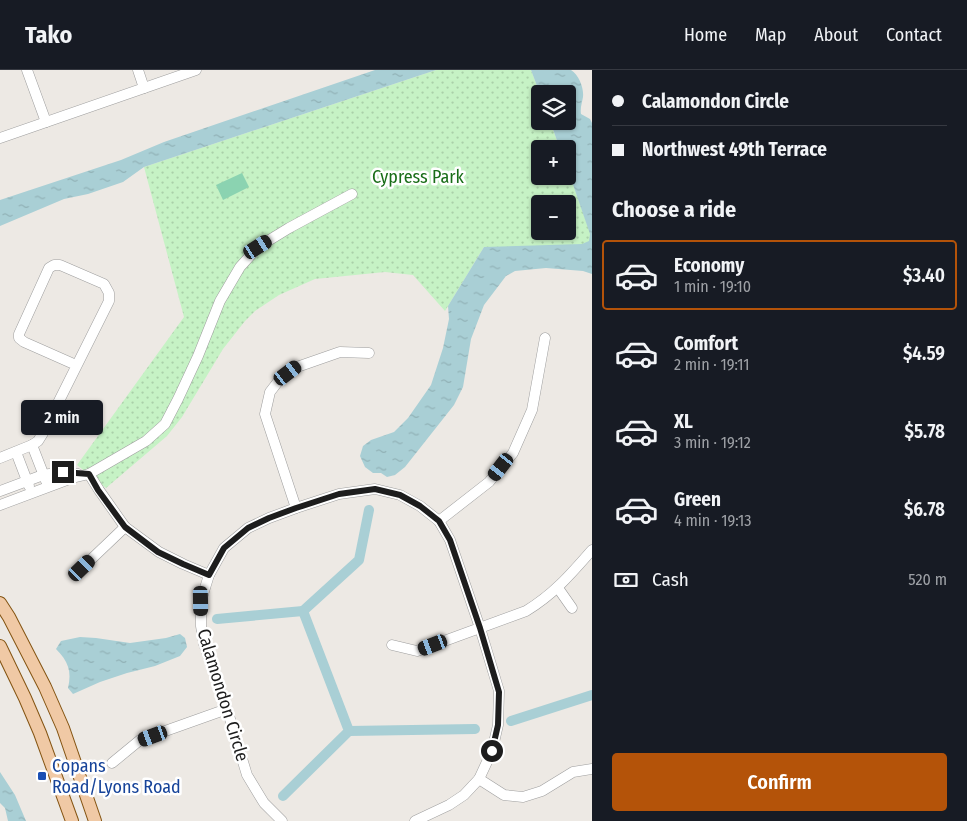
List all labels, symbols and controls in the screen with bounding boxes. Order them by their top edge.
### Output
text: Tako [25,21,72,49]
text: Home [684,24,727,46]
text: Map [755,24,786,46]
text: About [814,24,858,46]
text: Contact [886,24,942,46]
map controls [531,85,576,240]
button: layers [531,85,576,130]
text: Calamondon Circle [642,90,789,113]
text: Northwest 49th Terrace [642,138,827,161]
button: + [531,140,576,185]
park label: Cypress Park [372,166,465,188]
button: − [531,195,576,240]
text: Choose a ride [612,196,736,223]
car [241,233,274,261]
icon: car [614,253,659,298]
text: Economy [674,254,744,277]
text: $3.40 [903,264,945,287]
text: 1 min · 19:10 [674,277,751,296]
icon: car [614,331,659,376]
text: Comfort [674,332,738,355]
text: $4.59 [903,342,945,365]
text: 2 min · 19:11 [674,355,750,374]
car [271,358,304,388]
callout: 2 min [22,400,104,434]
text: 2 min [44,408,80,427]
icon: car [614,409,659,454]
text: XL [674,410,693,433]
text: $5.78 [905,420,945,443]
text: 3 min · 19:12 [674,433,751,452]
car [485,451,516,483]
route end [52,461,74,483]
icon: car [614,487,659,532]
text: Green [674,488,721,511]
text: $6.78 [904,498,945,521]
text: 4 min · 19:13 [674,511,751,530]
car [65,552,98,584]
icon: cash [612,566,640,594]
text: Cash [652,568,689,591]
text: 520 m [908,570,947,589]
car [193,586,208,616]
street label: Calamondon Circle [192,626,254,764]
car [416,633,449,657]
car [136,724,169,748]
route start [481,740,503,762]
button: Confirm [612,753,947,811]
place label: Copans Road/Lyons Road [52,755,181,798]
marker: Copans Road/Lyons Road [36,770,48,782]

